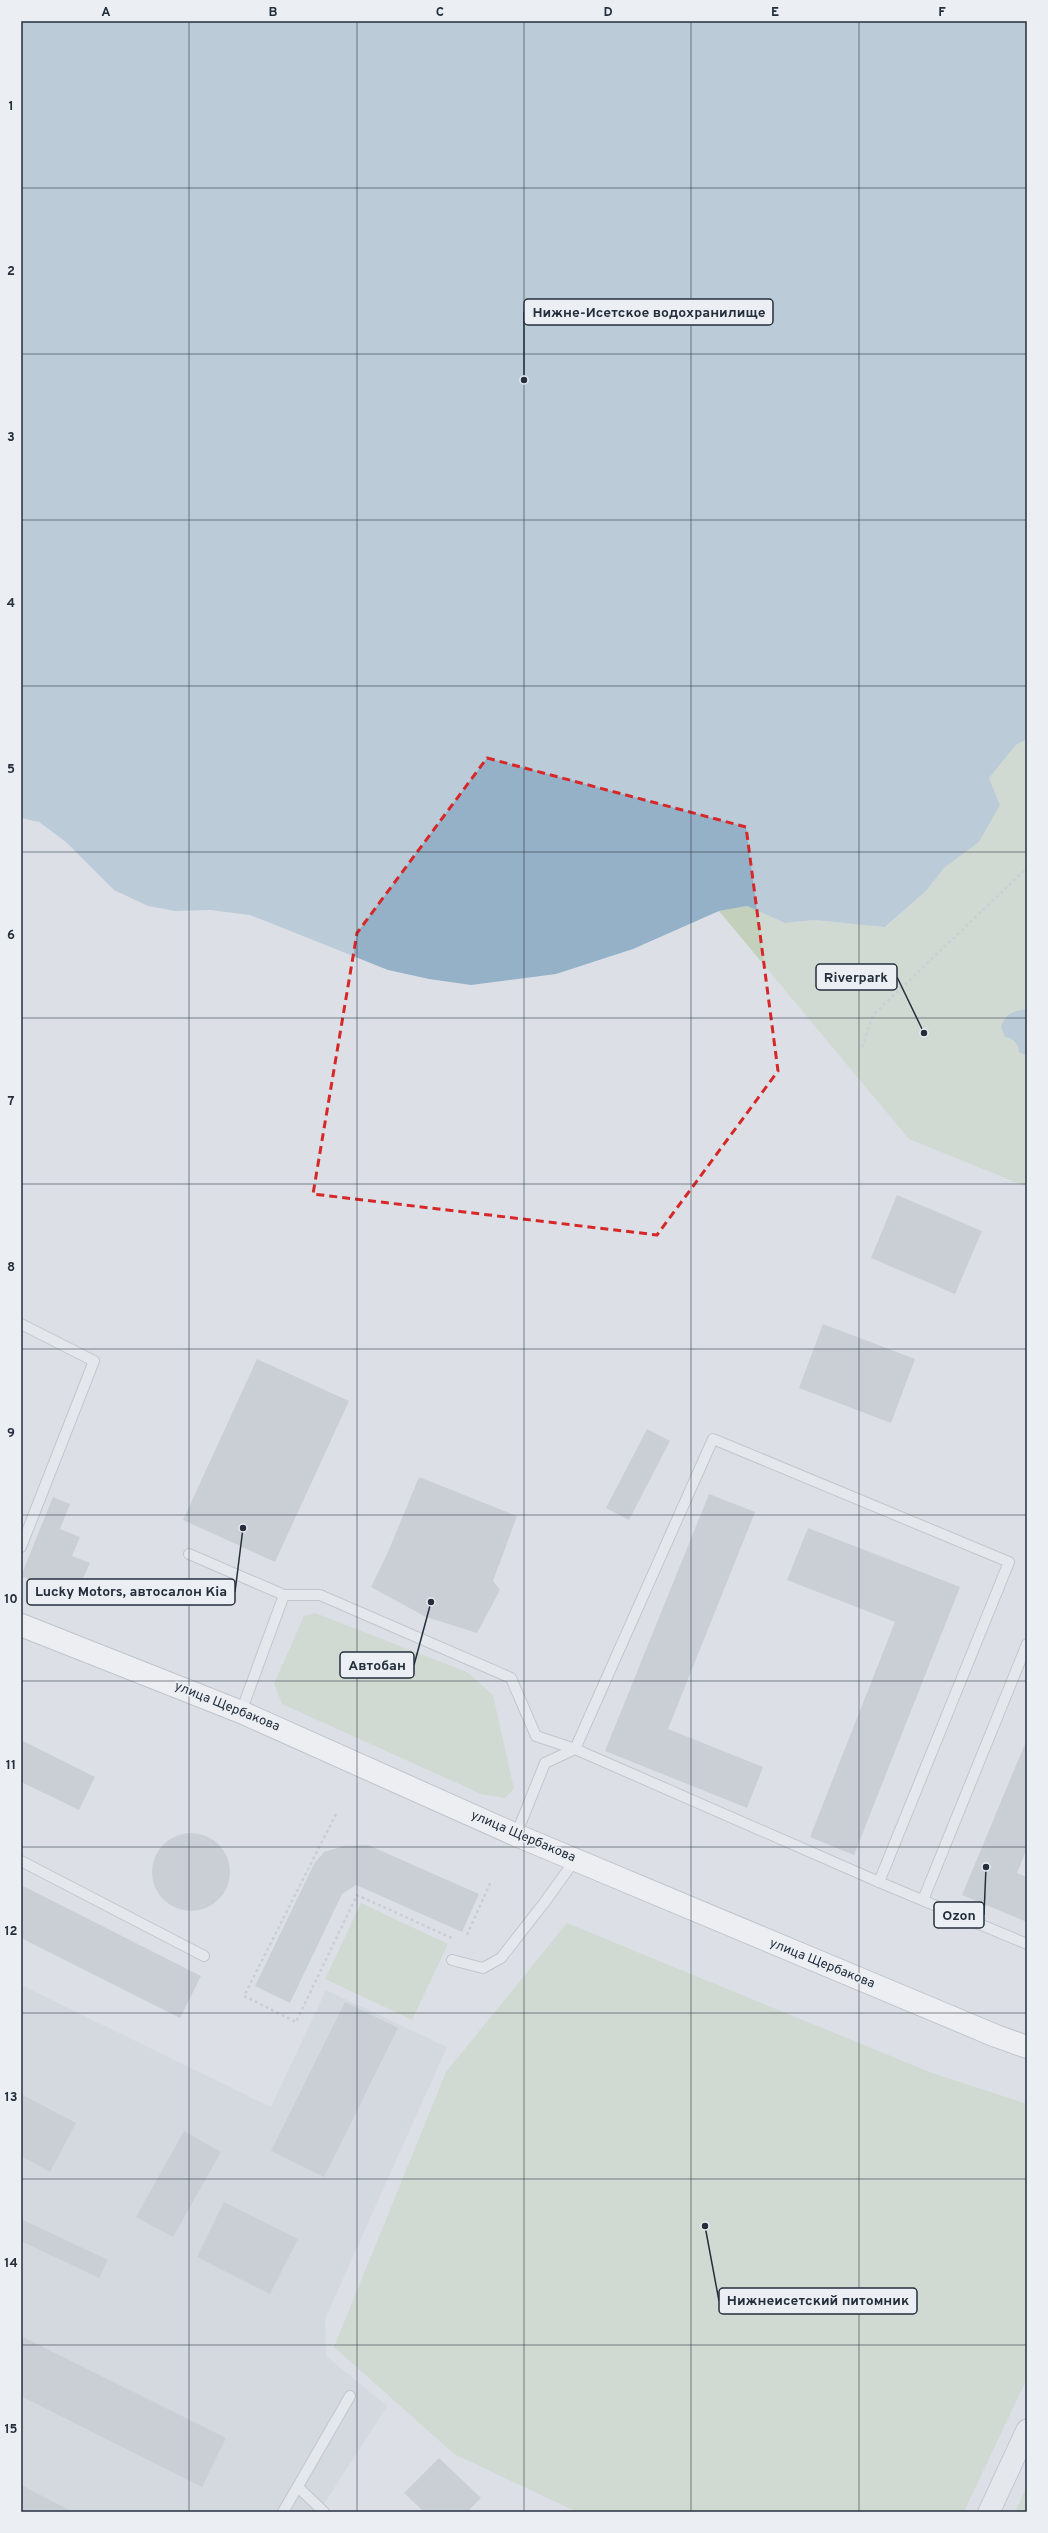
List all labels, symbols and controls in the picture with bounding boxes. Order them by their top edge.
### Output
text: A [101,5,111,21]
text: B [269,5,278,21]
text: C [436,5,444,21]
text: D [603,5,613,21]
text: E [771,5,779,21]
text: F [938,5,946,21]
text: 1 [8,99,14,115]
text: 2 [7,264,15,280]
callout: Нижне-Исетское водохранилище [524,299,773,325]
text: Нижне-Исетское водохранилище [532,305,766,322]
text: 3 [7,430,15,446]
text: 4 [7,596,15,612]
text: 5 [7,762,15,778]
text: 6 [7,928,15,944]
callout: Riverpark [816,964,897,990]
text: Riverpark [824,970,888,987]
text: 7 [8,1094,15,1110]
text: 8 [7,1260,15,1276]
text: 9 [7,1426,15,1442]
callout: Lucky Motors, автосалон Kia [27,1579,235,1605]
text: Lucky Motors, автосалон Kia [35,1584,227,1601]
text: 10 [4,1592,18,1608]
callout: Автобан [340,1652,414,1678]
text: Автобан [348,1658,406,1675]
street label: улица Щербакова [172,1679,282,1735]
text: 11 [6,1758,16,1774]
street label: улица Щербакова [468,1808,578,1866]
callout: Ozon [934,1902,984,1928]
text: Ozon [942,1908,976,1925]
text: 12 [4,1924,18,1940]
street label: улица Щербакова [767,1936,877,1992]
text: 13 [5,2090,18,2106]
text: 14 [4,2256,18,2272]
callout: Нижнеисетский питомник [719,2288,917,2314]
text: Нижнеисетский питомник [727,2293,909,2310]
text: 15 [4,2422,18,2438]

